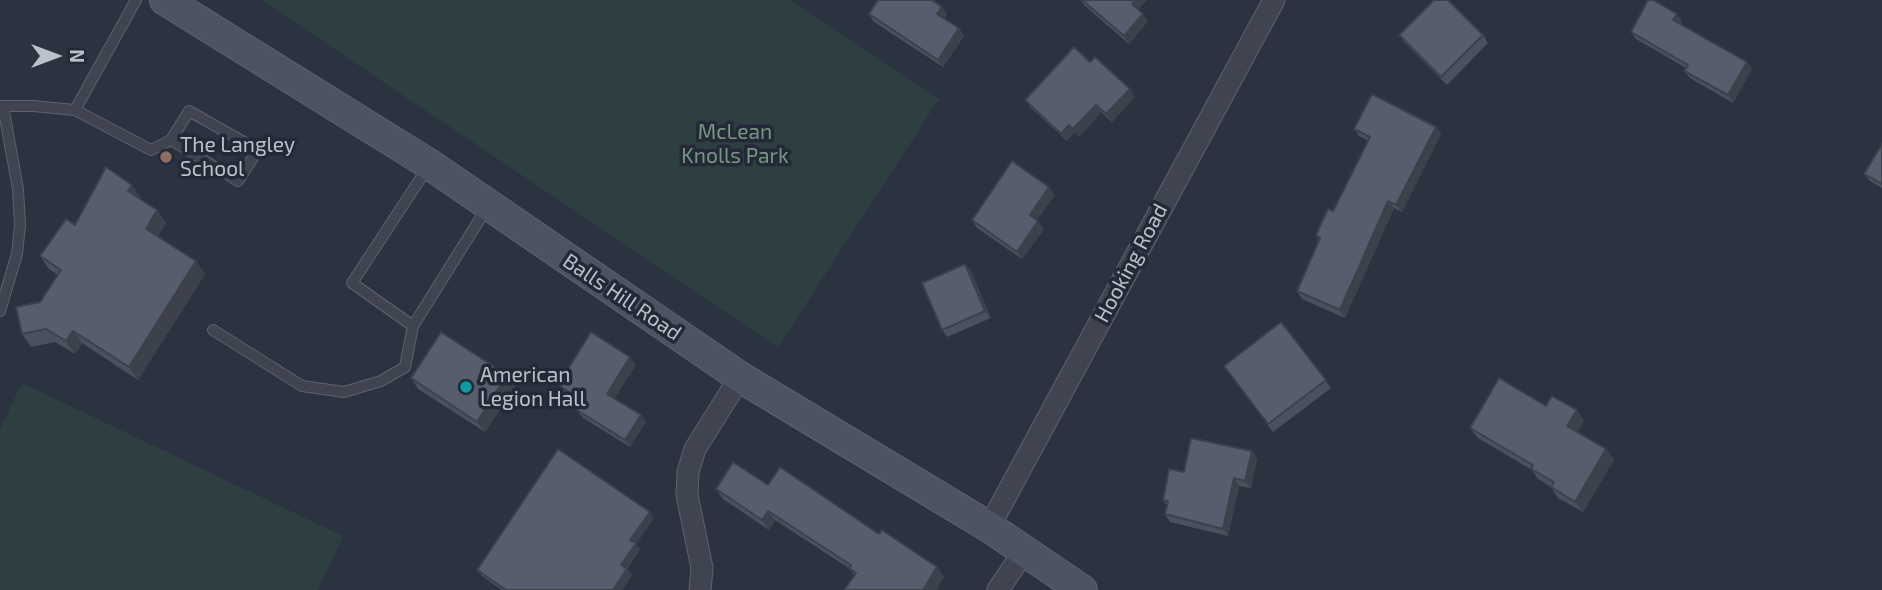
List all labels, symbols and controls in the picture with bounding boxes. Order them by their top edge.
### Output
north arrow [21,21,91,91]
text: N [66,49,89,63]
park label: McLean Knolls Park [681,119,789,169]
place label: The Langley School [180,132,295,182]
marker: The Langley School [158,149,174,165]
street label: Hooking Road [1089,199,1173,327]
street label: Balls Hill Road [558,248,686,346]
place label: American Legion Hall [480,362,586,412]
marker: American Legion Hall [458,379,474,395]

